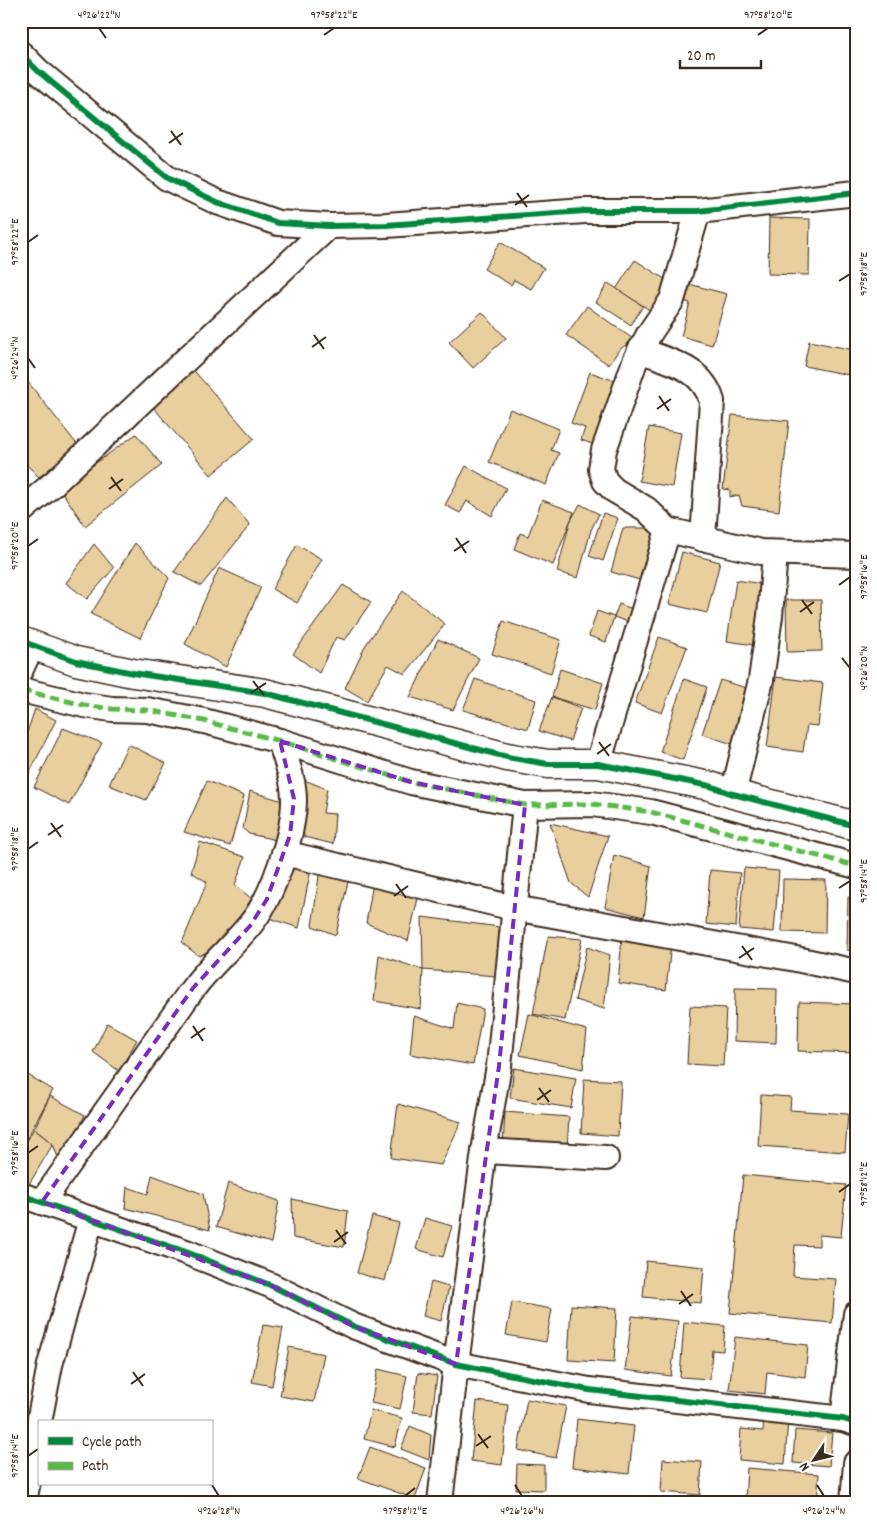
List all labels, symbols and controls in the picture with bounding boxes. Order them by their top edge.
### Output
text: 4°26'22"N [77,7,121,24]
text: 97°58'22"E [311,7,358,24]
text: 97°58'20"E [744,7,793,24]
scale bar [680,38,761,70]
text: 20 m [687,46,715,68]
text: 97°58'22"E [7,218,24,265]
text: 97°58'18"E [856,252,873,296]
text: 4°26'24"N [7,337,24,379]
text: 97°58'20"E [7,521,24,570]
text: 97°58'16"E [856,554,873,599]
text: 4°26'20"N [856,646,873,690]
text: 97°58'18"E [7,827,24,871]
text: 97°58'14"E [856,858,873,903]
text: 97°58'16"E [7,1130,24,1175]
text: 97°58'12"E [856,1161,873,1206]
legend [38,1420,212,1486]
text: Cycle path [82,1432,142,1454]
text: 97°58'14"E [7,1433,24,1478]
north arrow [790,1436,840,1486]
text: Path [82,1456,108,1478]
text: N [795,1458,815,1475]
text: 4°26'28"N [198,1503,240,1520]
text: 97°58'12"E [383,1503,428,1520]
text: 4°26'26"N [500,1503,544,1520]
text: 4°26'24"N [803,1503,845,1520]

